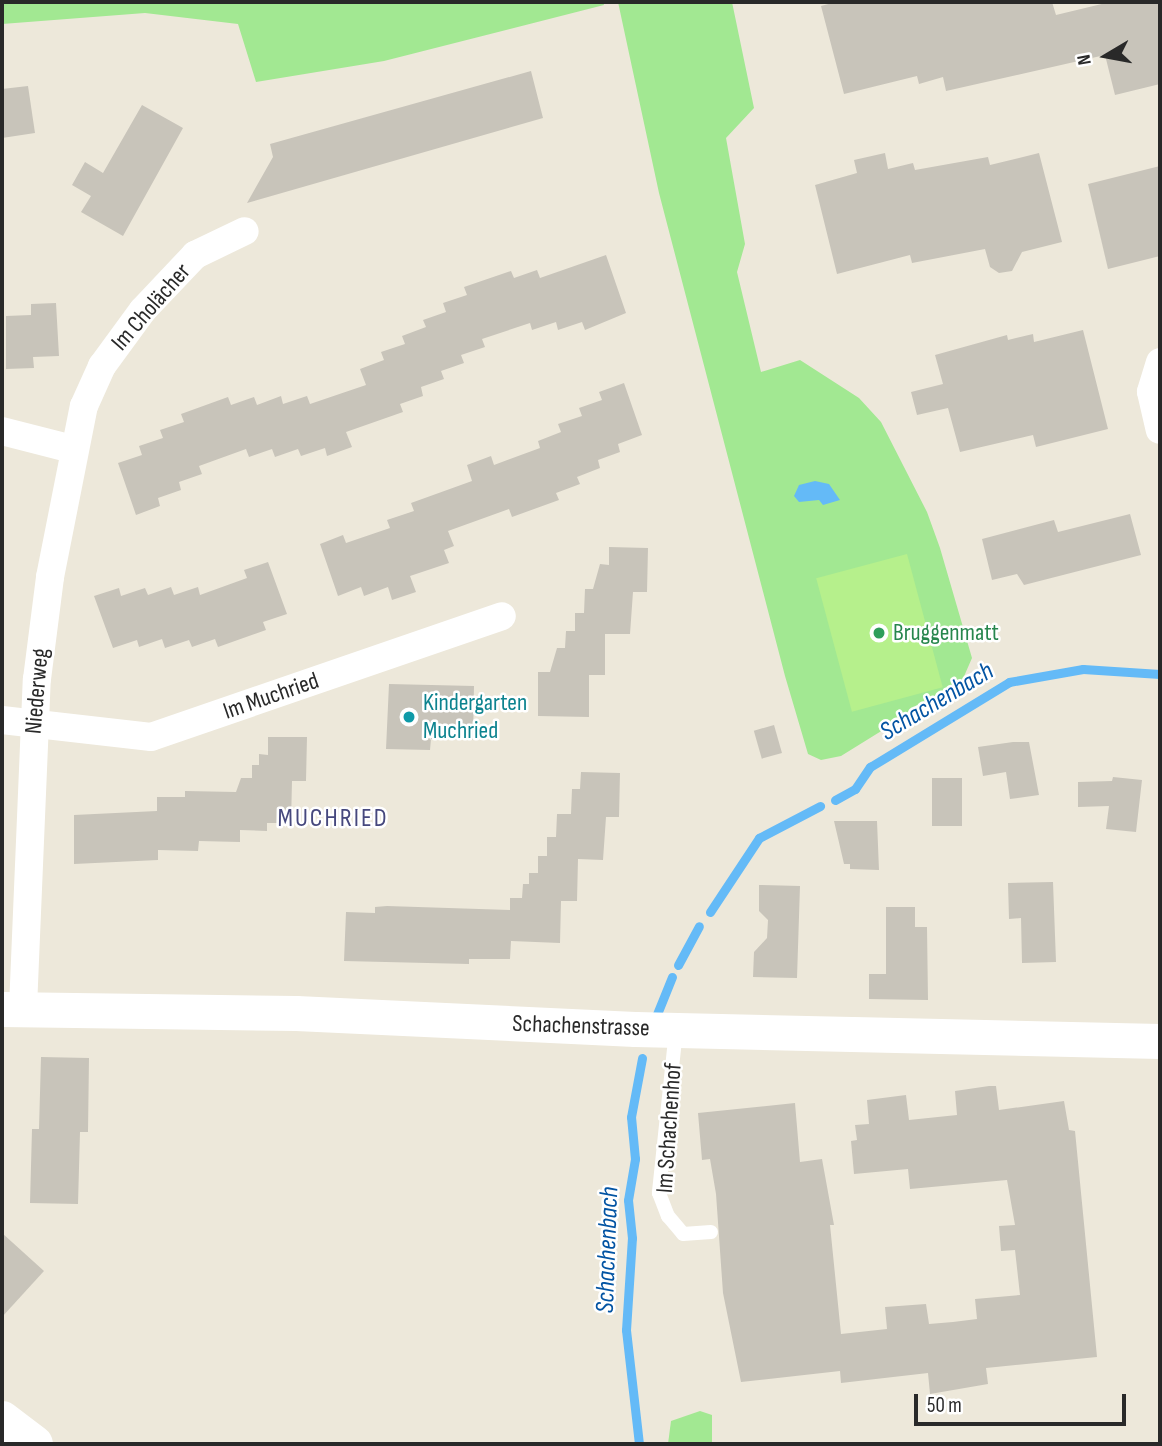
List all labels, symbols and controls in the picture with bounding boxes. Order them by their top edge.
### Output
north arrow [1071,21,1141,91]
text: N [1073,53,1097,67]
street label: Im Cholächer [105,258,197,356]
place label: Bruggenmatt [893,619,999,647]
marker: Bruggenmatt [871,625,887,641]
street label: Niederweg [19,647,55,735]
water label: Schachenbach [875,656,999,748]
street label: Im Muchried [219,666,323,726]
place label: Kindergarten Muchried [423,689,527,745]
marker: Kindergarten Muchried [401,709,417,725]
district label: MUCHRIED [279,803,387,835]
street label: Schachenstrasse [512,1009,650,1043]
street label: Im Schachenhof [650,1062,688,1194]
water label: Schachenbach [590,1186,626,1314]
scale bar [917,1380,1129,1424]
text: 50 m [927,1393,962,1418]

